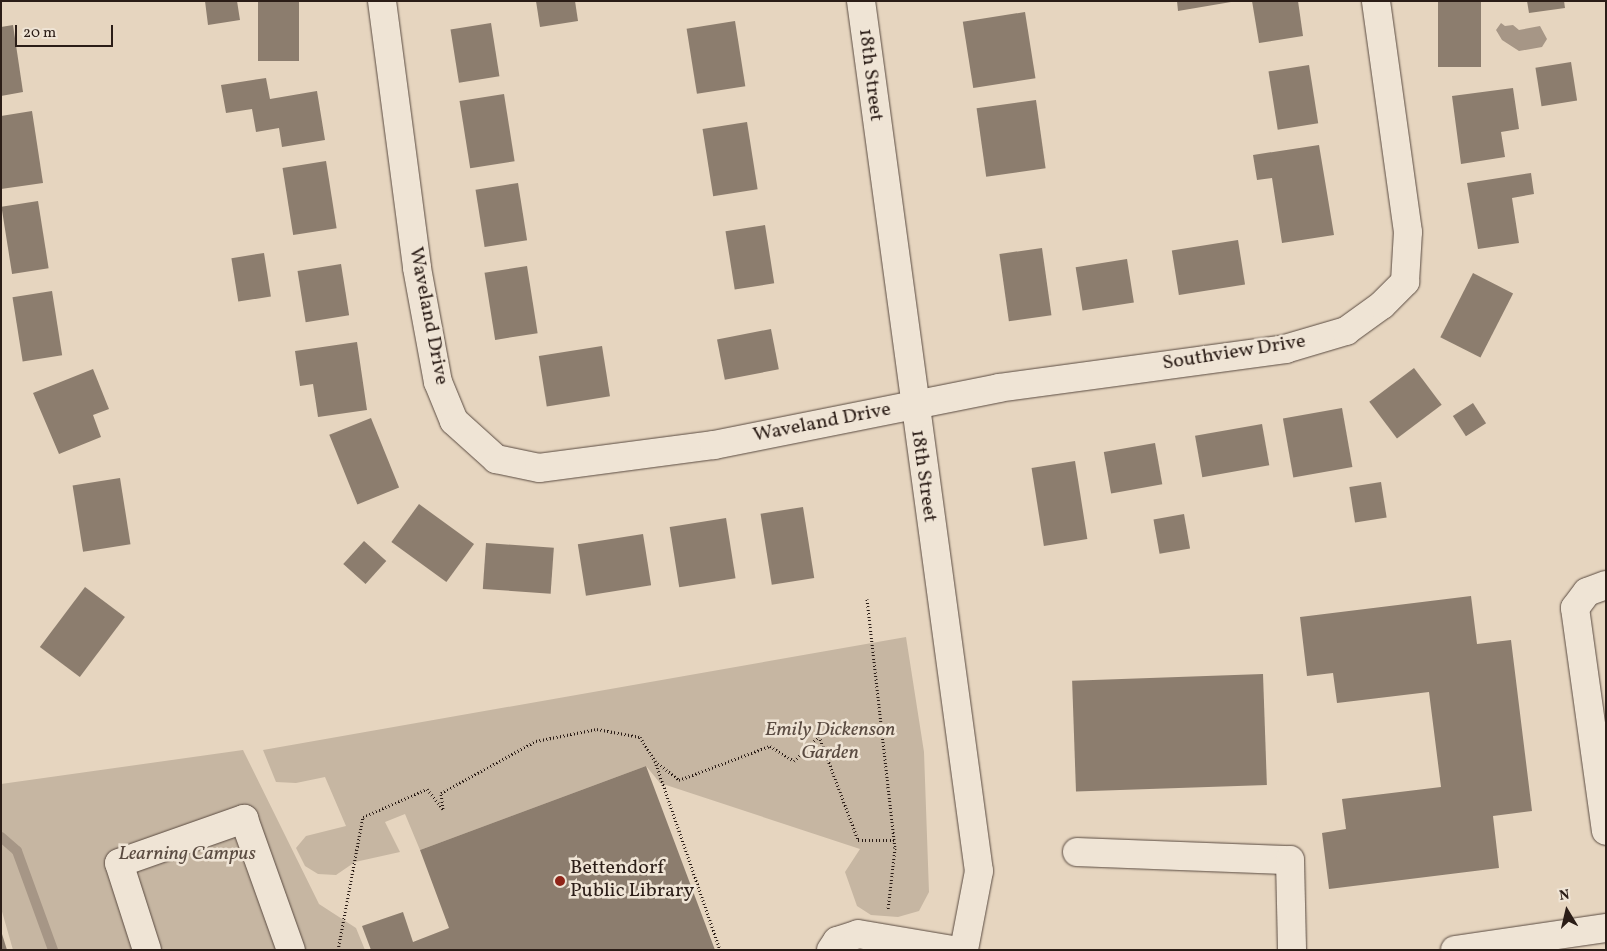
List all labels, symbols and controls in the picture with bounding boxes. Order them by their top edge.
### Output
scale bar [18,15,115,47]
text: 20 m [23,23,56,44]
street label: 18th Street [852,27,888,123]
street label: Waveland Drive [403,245,453,387]
street label: Southview Drive [1160,330,1308,376]
street label: Waveland Drive [751,398,893,448]
street label: 18th Street [905,428,941,524]
park label: Emily Dickenson Garden [765,719,895,766]
park label: Learning Campus [118,842,256,866]
place label: Bettendorf Public Library [570,857,694,904]
marker: Bettendorf Public Library [554,875,566,887]
north arrow [1542,886,1592,936]
text: N [1558,886,1571,906]

